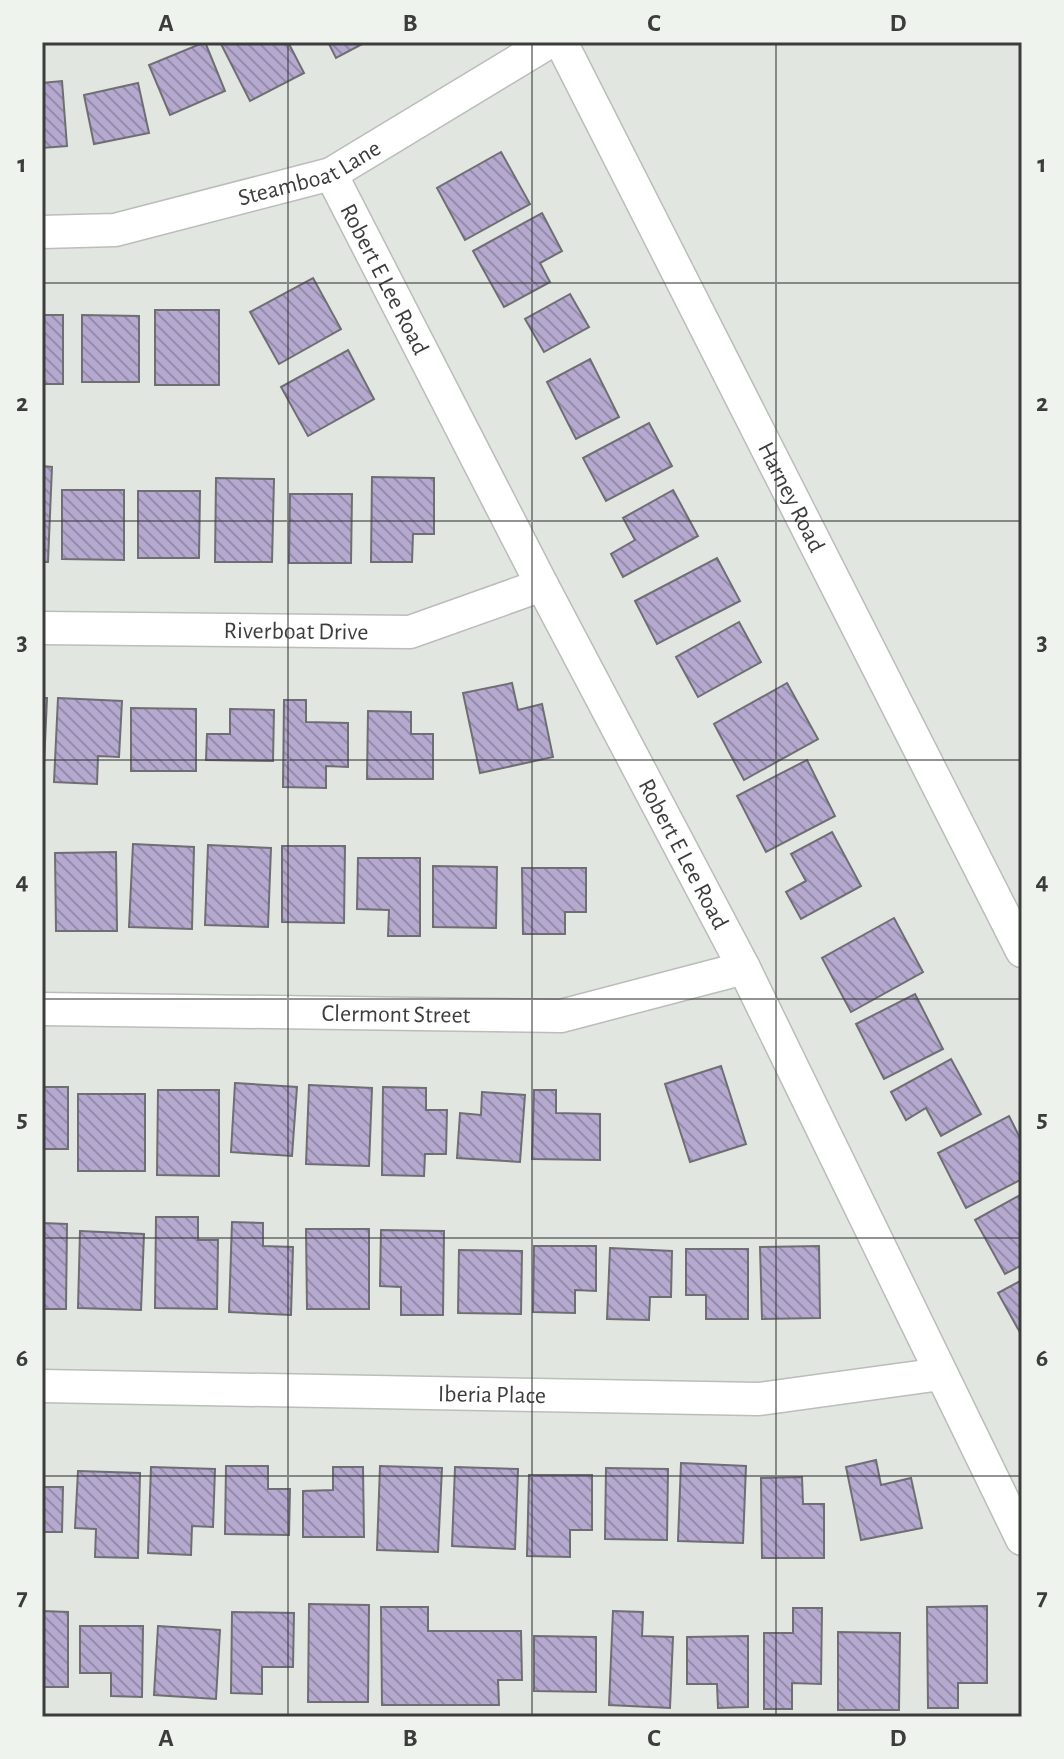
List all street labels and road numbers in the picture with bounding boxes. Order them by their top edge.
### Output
street label: Steamboat Lane [236,136,385,211]
street label: Robert E Lee Road [335,200,433,359]
street label: Harney Road [753,438,829,556]
street label: Riverboat Drive [224,619,368,645]
street label: Robert E Lee Road [634,775,732,933]
street label: Clermont Street [322,1002,471,1028]
street label: Iberia Place [438,1382,546,1408]

